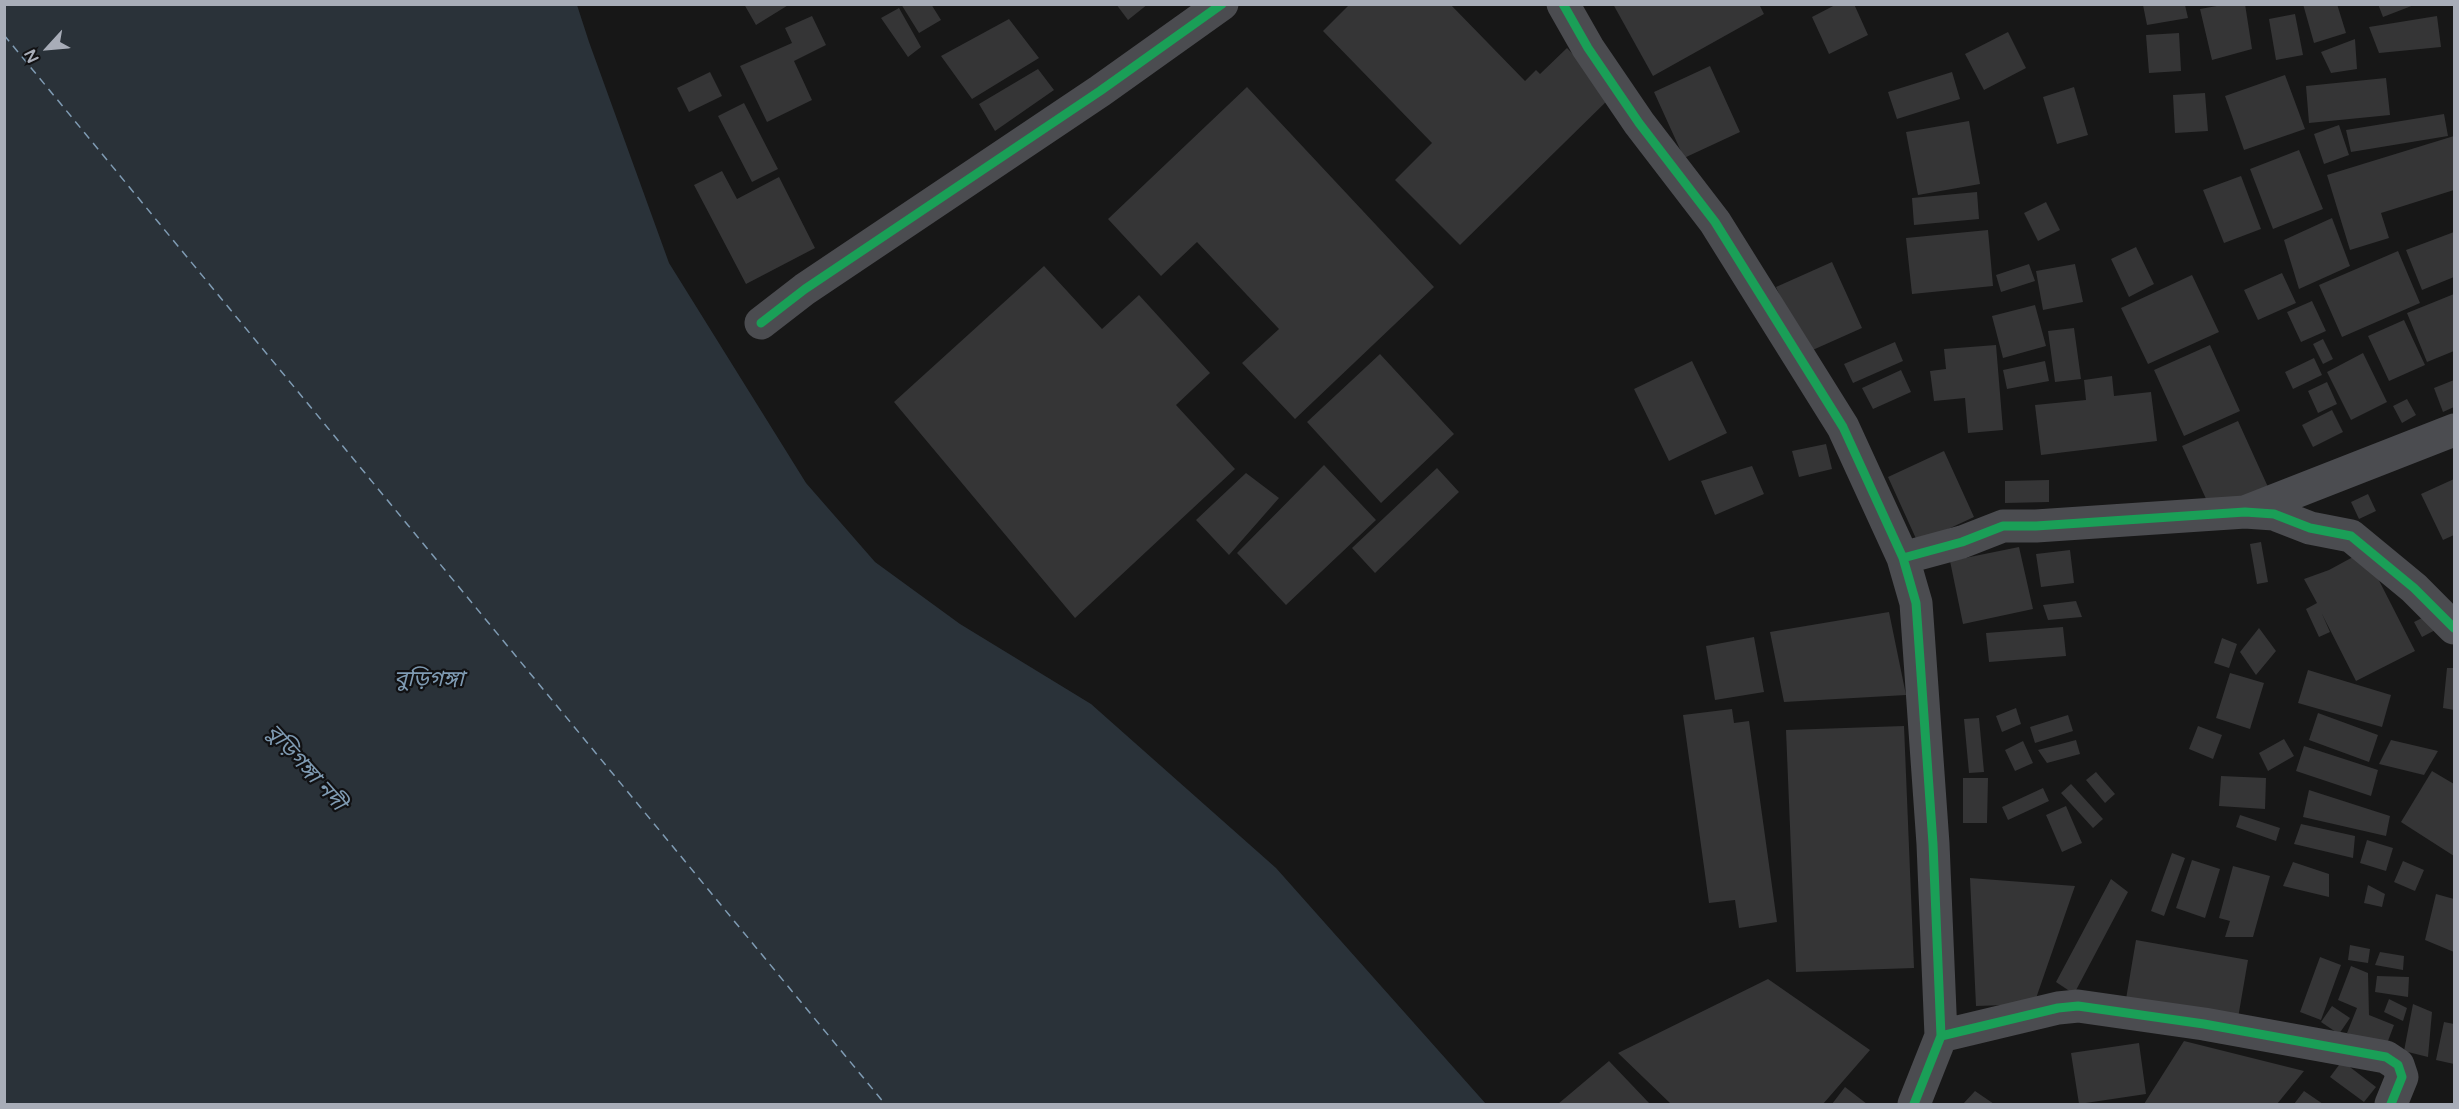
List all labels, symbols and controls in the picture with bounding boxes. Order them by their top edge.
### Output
north arrow [18,18,78,78]
text: N [20,46,44,66]
water label: বুড়িগঙ্গা [394,667,464,693]
water label: বুড়িগঙ্গা নদী [259,719,351,817]

